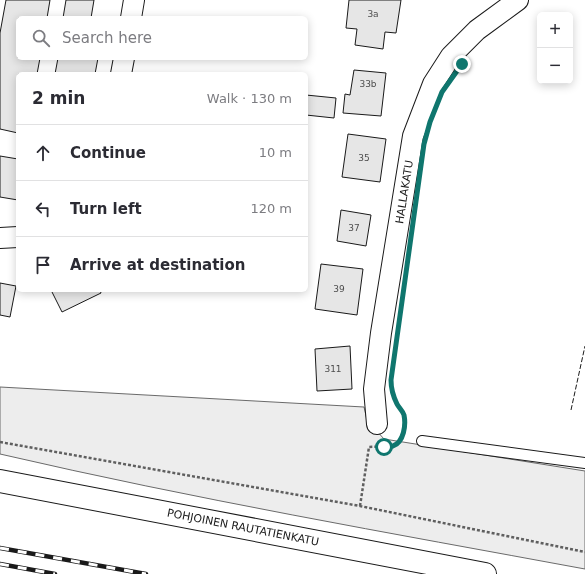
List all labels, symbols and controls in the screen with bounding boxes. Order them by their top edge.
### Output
house number: 3a [367,9,379,19]
map controls [537,12,573,84]
button: + [537,12,573,48]
search box [16,16,308,60]
icon: search [30,27,52,49]
text: Search here [62,29,152,47]
button: − [537,48,573,84]
route end [453,55,471,73]
house number: 33b [359,79,377,89]
text: 2 min [32,88,85,108]
text: Walk · 130 m [207,91,292,106]
icon: ahead [32,142,54,164]
text: Continue [70,144,146,162]
text: 10 m [259,145,292,160]
house number: 35 [358,153,370,163]
street label: HALLAKATU [393,159,416,225]
icon: left [32,198,54,220]
text: Turn left [70,200,142,218]
text: 120 m [250,201,292,216]
house number: 37 [348,223,360,233]
icon: arrive [32,254,54,276]
text: Arrive at destination [70,256,245,274]
house number: 39 [333,284,345,294]
house number: 311 [324,364,342,374]
route start [375,438,393,456]
street label: POHJOINEN RAUTATIENKATU [166,506,320,549]

